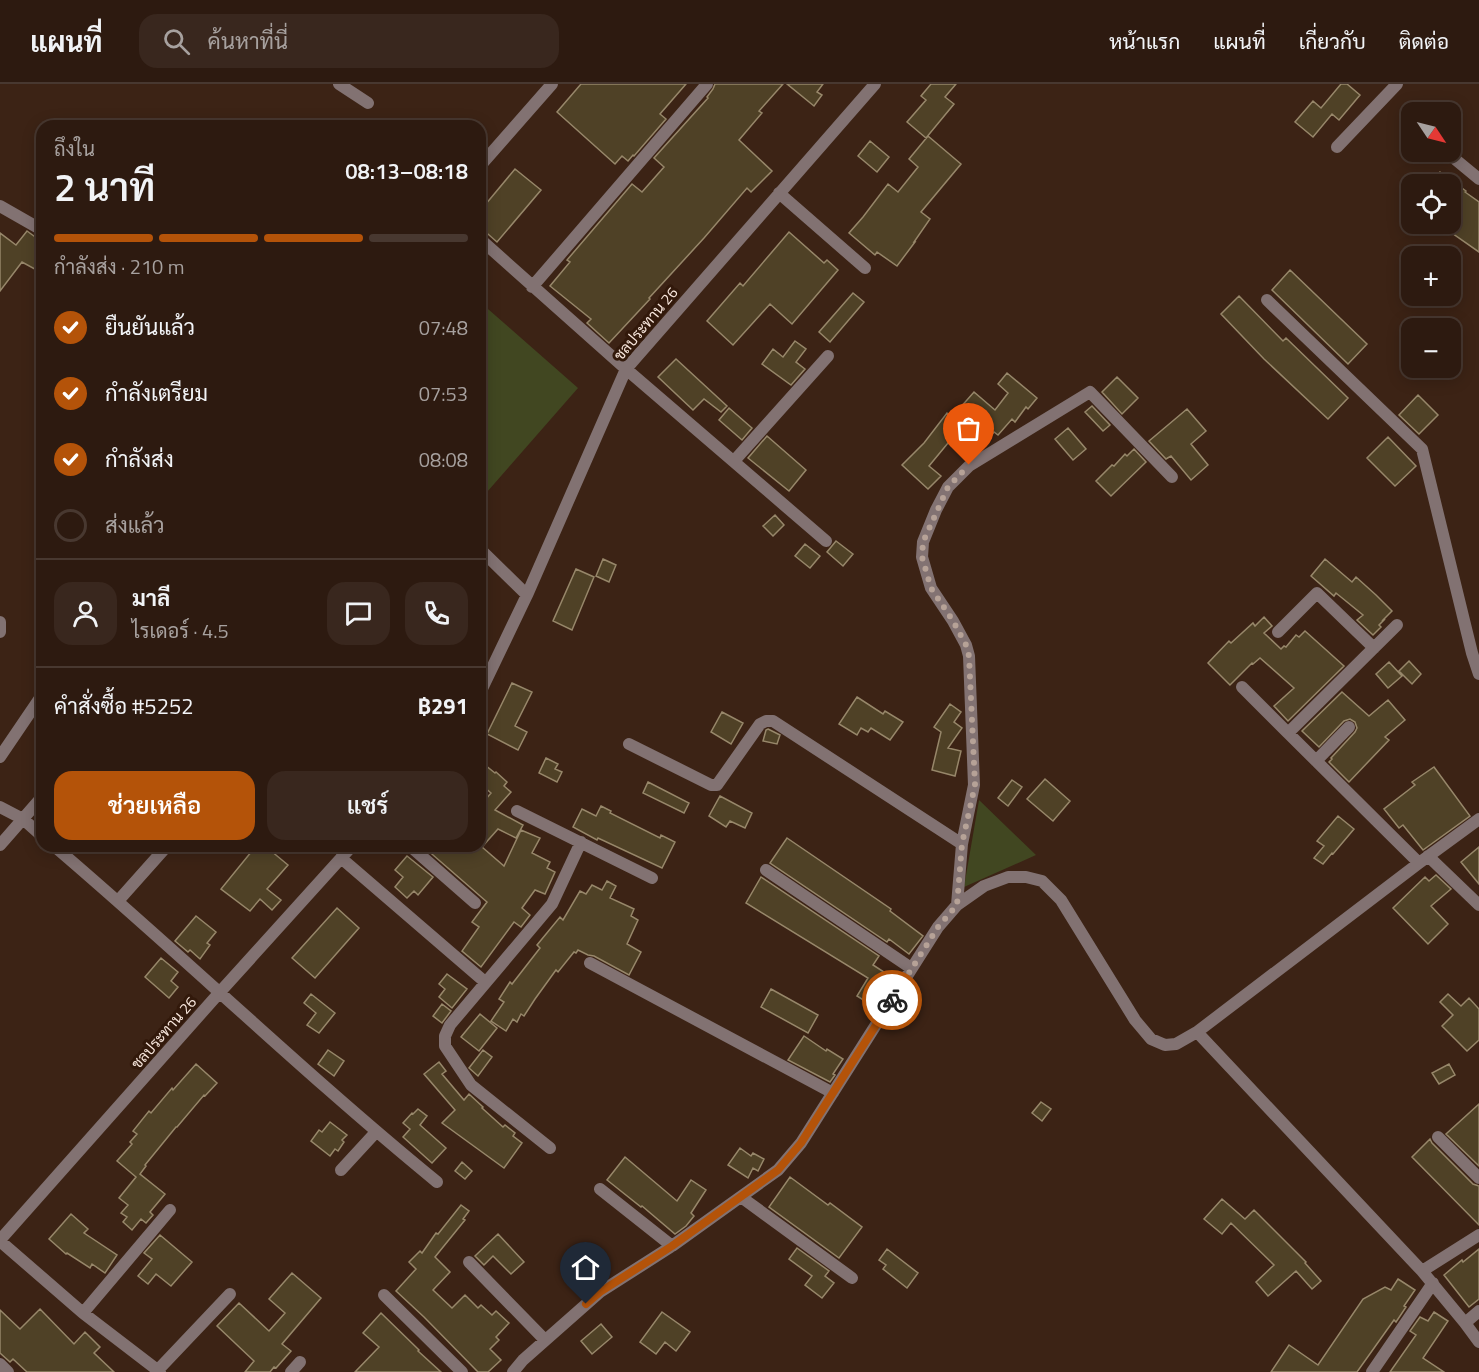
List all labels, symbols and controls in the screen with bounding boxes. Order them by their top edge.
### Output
search box [139,14,559,68]
text: แผนที่ [30,20,103,63]
text: ค้นหาที่นี่ [208,24,288,58]
icon: search [160,25,193,58]
text: หน้าแรก [1109,25,1180,57]
text: แผนที่ [1213,25,1266,57]
text: เกี่ยวกับ [1299,25,1366,57]
text: ติดต่อ [1399,25,1449,57]
north arrow [1401,102,1461,162]
map controls [1401,102,1461,378]
text: ถึงใน [54,133,95,164]
text: 08:13–08:18 [345,154,468,188]
text: 2 นาที [54,157,155,216]
button: locate [1401,174,1461,234]
button: + [1401,246,1461,306]
text: กำลังส่ง · 210 m [54,251,184,282]
street label: ชลประทาน 26 [608,282,683,365]
text: ยืนยันแล้ว [105,310,195,344]
icon: check [54,311,87,344]
text: 07:48 [419,312,468,343]
button: − [1401,318,1461,378]
text: กำลังเตรียม [105,376,208,410]
icon: check [54,377,87,410]
text: 07:53 [419,378,468,409]
pin [943,403,994,465]
icon: bag [952,412,985,445]
text: กำลังส่ง [105,442,174,476]
icon: check [54,443,87,476]
text: 08:08 [419,444,468,475]
text: ส่งแล้ว [105,508,165,542]
text: มาลี [132,581,170,615]
button: person [54,582,117,645]
button: chat [327,582,390,645]
button: phone [405,582,468,645]
text: ไรเดอร์ · 4.5 [132,615,229,646]
text: คำสั่งซื้อ #5252 [54,689,194,723]
text: ฿291 [418,689,468,723]
button: ช่วยเหลือ [54,771,255,840]
button: แชร์ [267,771,468,840]
courier [862,970,922,1030]
icon: bike [876,984,909,1017]
street label: ชลประทาน 26 [126,991,202,1074]
pin [560,1242,611,1304]
icon: home [569,1251,602,1284]

